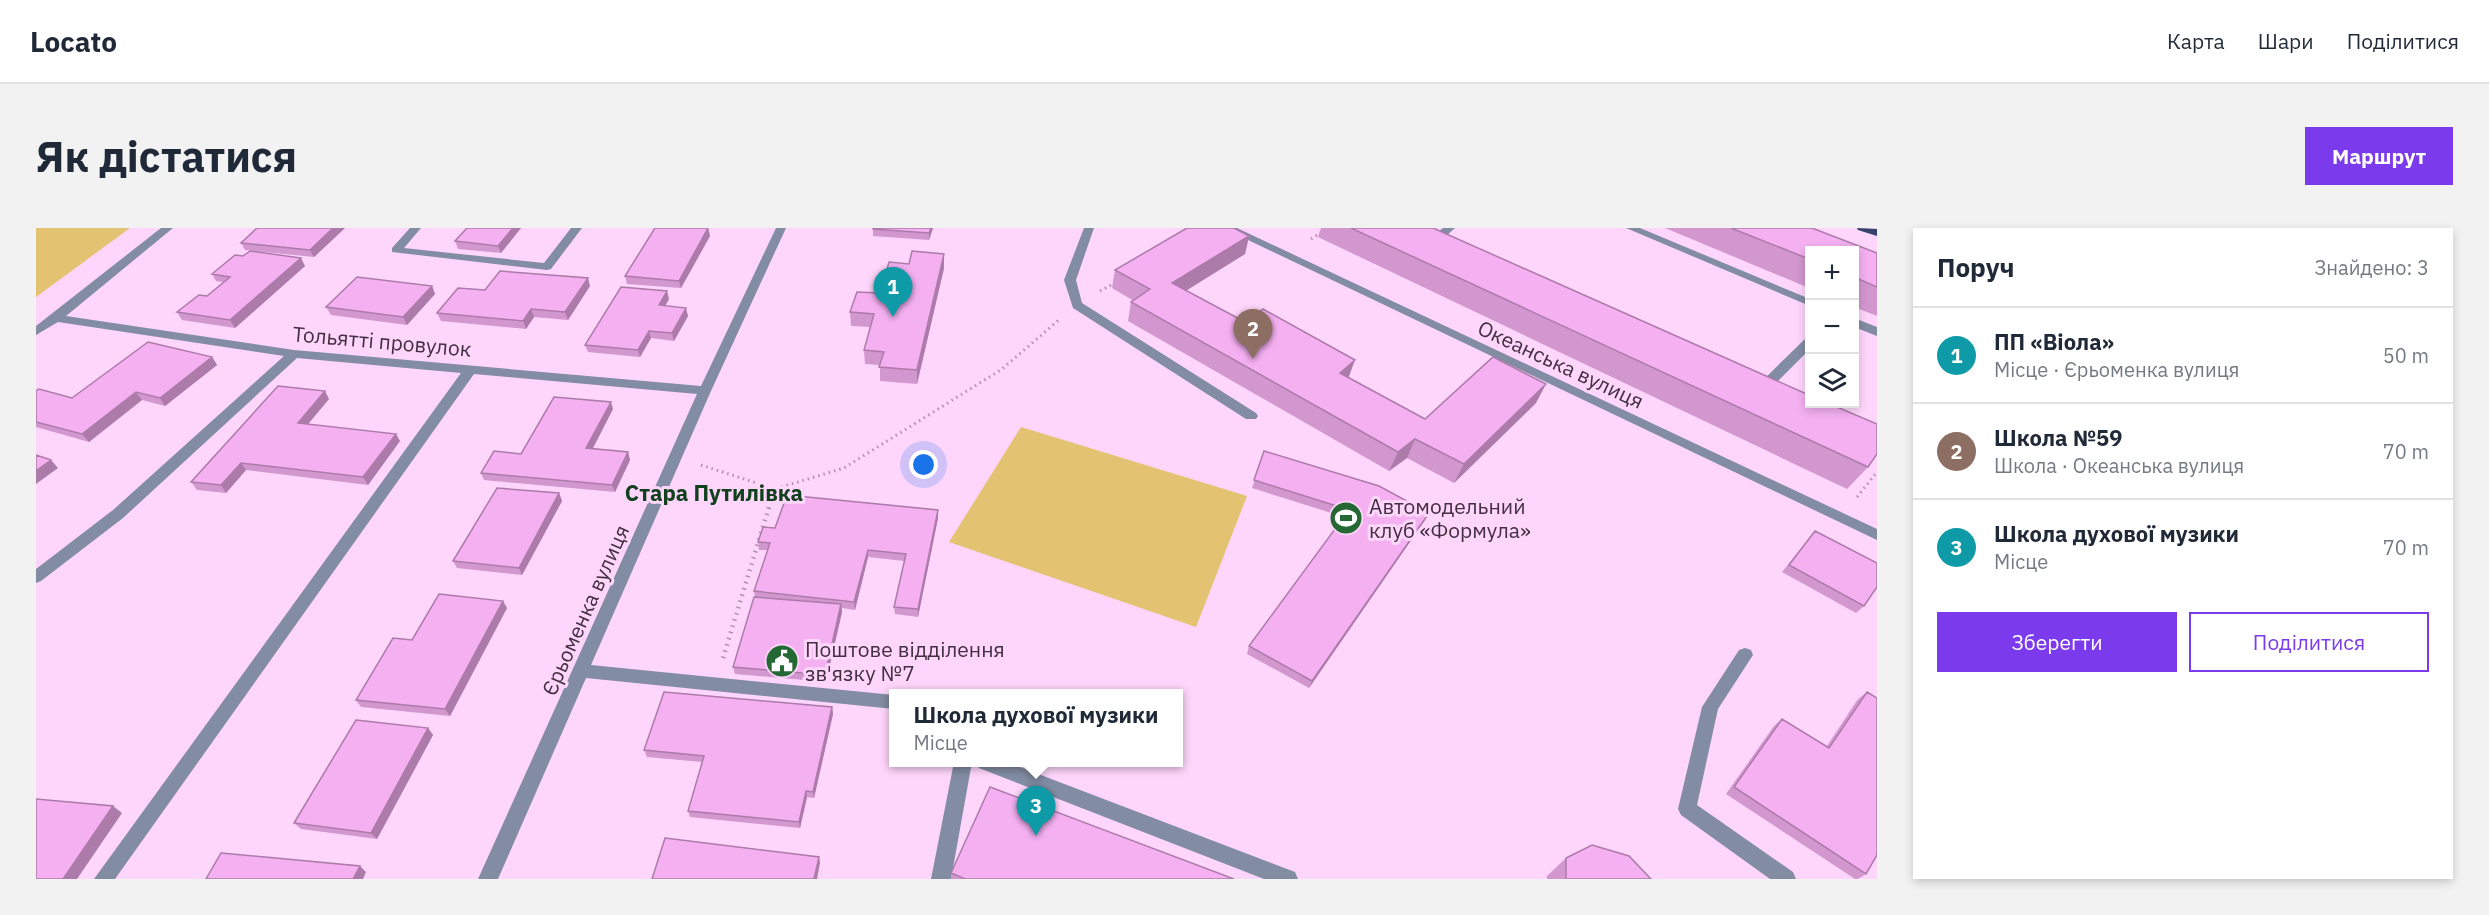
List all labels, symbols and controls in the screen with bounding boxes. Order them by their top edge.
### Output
text: Locato [30,23,117,60]
text: Карта [2167,27,2225,55]
text: Шари [2258,27,2314,55]
text: Поділитися [2347,27,2459,55]
button: Маршрут [2305,127,2453,185]
text: Як дістатися [36,129,297,184]
map controls [1805,246,1859,408]
button: + [1805,246,1859,300]
text: Поруч [1937,250,2015,284]
text: Знайдено: 3 [2315,254,2429,281]
pin: 1 [874,268,912,317]
button: − [1805,300,1859,354]
pin: 2 [1234,310,1272,359]
street label: Океанська вулиця [1474,313,1648,415]
street label: Тольятті провулок [291,319,473,363]
text: ПП «Віола» [1994,327,2114,356]
text: 1 [1951,342,1963,369]
text: 50 m [2383,342,2429,369]
button: layers [1805,354,1859,408]
text: Місце · Єрьоменка вулиця [1994,356,2239,383]
text: Школа №59 [1994,423,2123,452]
text: 2 [1951,438,1963,465]
text: 70 m [2383,438,2429,465]
your location [909,450,938,479]
text: Школа · Океанська вулиця [1994,452,2244,479]
district label: Стара Путилівка [625,478,803,507]
place label: Автомодельний клуб «Формула» [1369,492,1531,544]
sports icon: Автомодельний клуб «Формула» [1328,500,1364,536]
text: Школа духової музики [1994,519,2239,548]
street label: Єрьоменка вулиця [535,520,635,700]
text: 3 [1951,534,1963,561]
text: 70 m [2383,534,2429,561]
text: Місце [1994,548,2048,575]
button: Зберегти [1937,612,2177,672]
button: Поділитися [2189,612,2429,672]
place label: Поштове відділення зв'язку №7 [805,635,1005,687]
public building icon: Поштове відділення зв'язку №7 [764,643,800,679]
popup [889,689,1183,767]
text: Школа духової музики [913,700,1159,729]
text: Місце [913,729,968,756]
pin: 3 [1016,786,1056,836]

